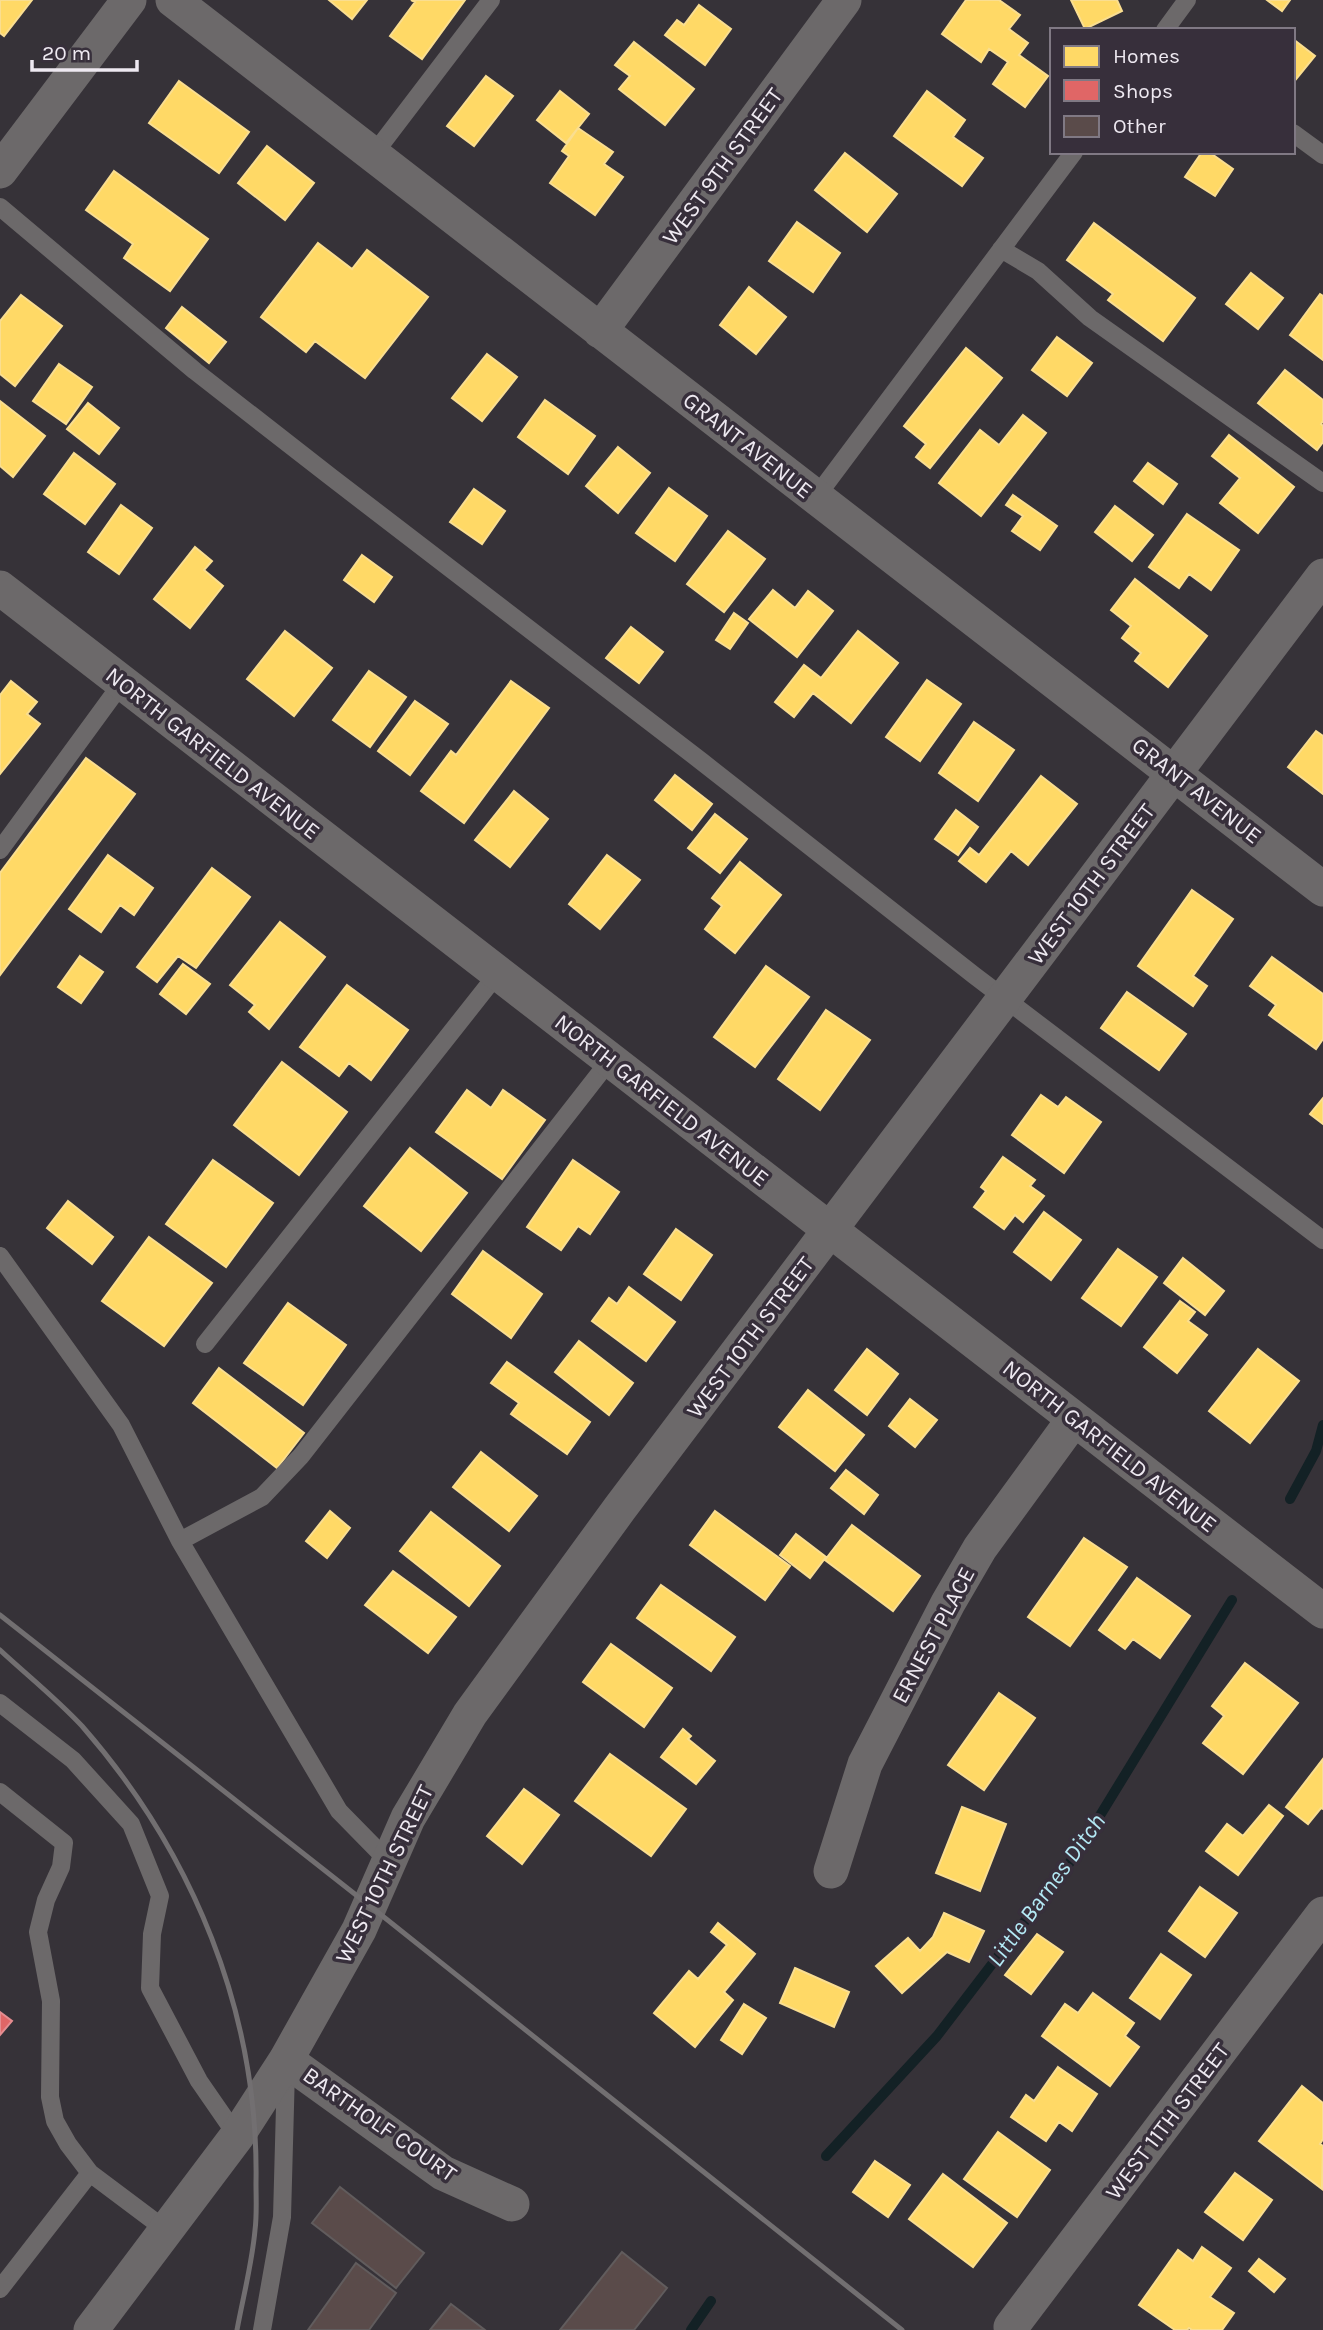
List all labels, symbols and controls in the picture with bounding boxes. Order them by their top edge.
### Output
scale bar [32,28,136,72]
legend [1050,28,1295,154]
text: 20 m [42,41,91,65]
text: Homes [1113,44,1180,68]
text: Shops [1113,79,1173,103]
street label: WEST 9TH STREET [657,82,789,250]
text: Other [1113,114,1166,138]
street label: GRANT AVENUE [678,386,818,504]
street label: NORTH GARFIELD AVENUE [100,661,325,845]
street label: GRANT AVENUE [1127,731,1267,849]
street label: WEST 10TH STREET [1022,798,1161,970]
street label: NORTH GARFIELD AVENUE [549,1008,774,1192]
street label: WEST 10TH STREET [681,1251,820,1423]
street label: NORTH GARFIELD AVENUE [997,1354,1222,1538]
street label: ERNEST PLACE [886,1563,981,1708]
street label: WEST 10TH STREET [330,1780,439,1968]
water label: Little Barnes Ditch [981,1808,1111,1972]
street label: WEST 11TH STREET [1100,2037,1235,2205]
street label: BARTHOLF COURT [298,2061,462,2188]

